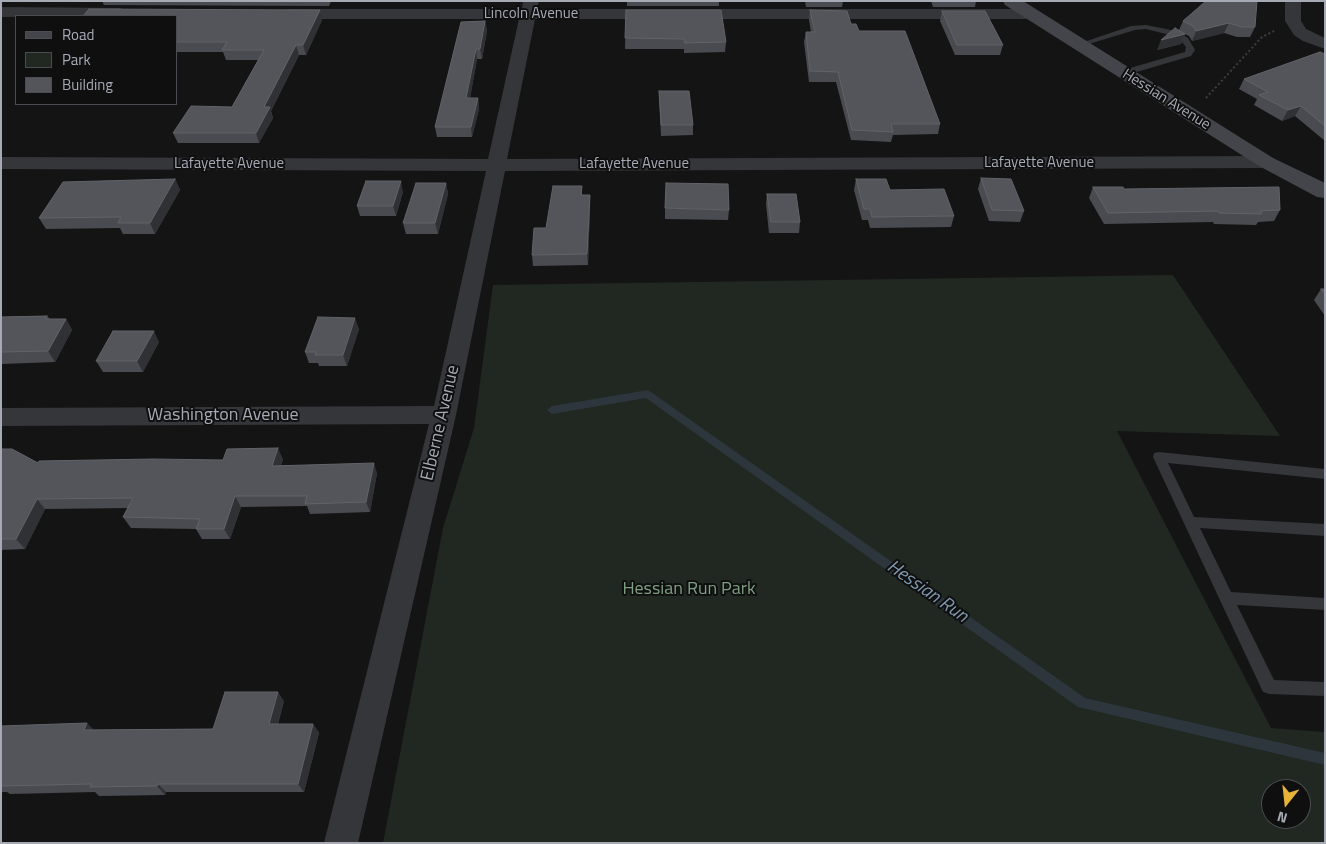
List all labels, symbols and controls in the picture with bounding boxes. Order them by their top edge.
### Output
street label: Lincoln Avenue [484,5,578,23]
legend [15,15,178,105]
text: Road [62,23,94,46]
text: Park [62,48,91,71]
street label: Hessian Avenue [1119,66,1213,134]
text: Building [62,73,113,96]
street label: Lafayette Avenue [984,154,1094,172]
street label: Lafayette Avenue [174,155,284,173]
street label: Lafayette Avenue [579,155,689,173]
street label: Elberne Avenue [417,363,465,483]
street label: Washington Avenue [147,405,299,427]
water label: Hessian Run [882,556,972,628]
park label: Hessian Run Park [622,579,756,601]
north arrow [1261,779,1311,829]
text: N [1274,807,1290,829]

